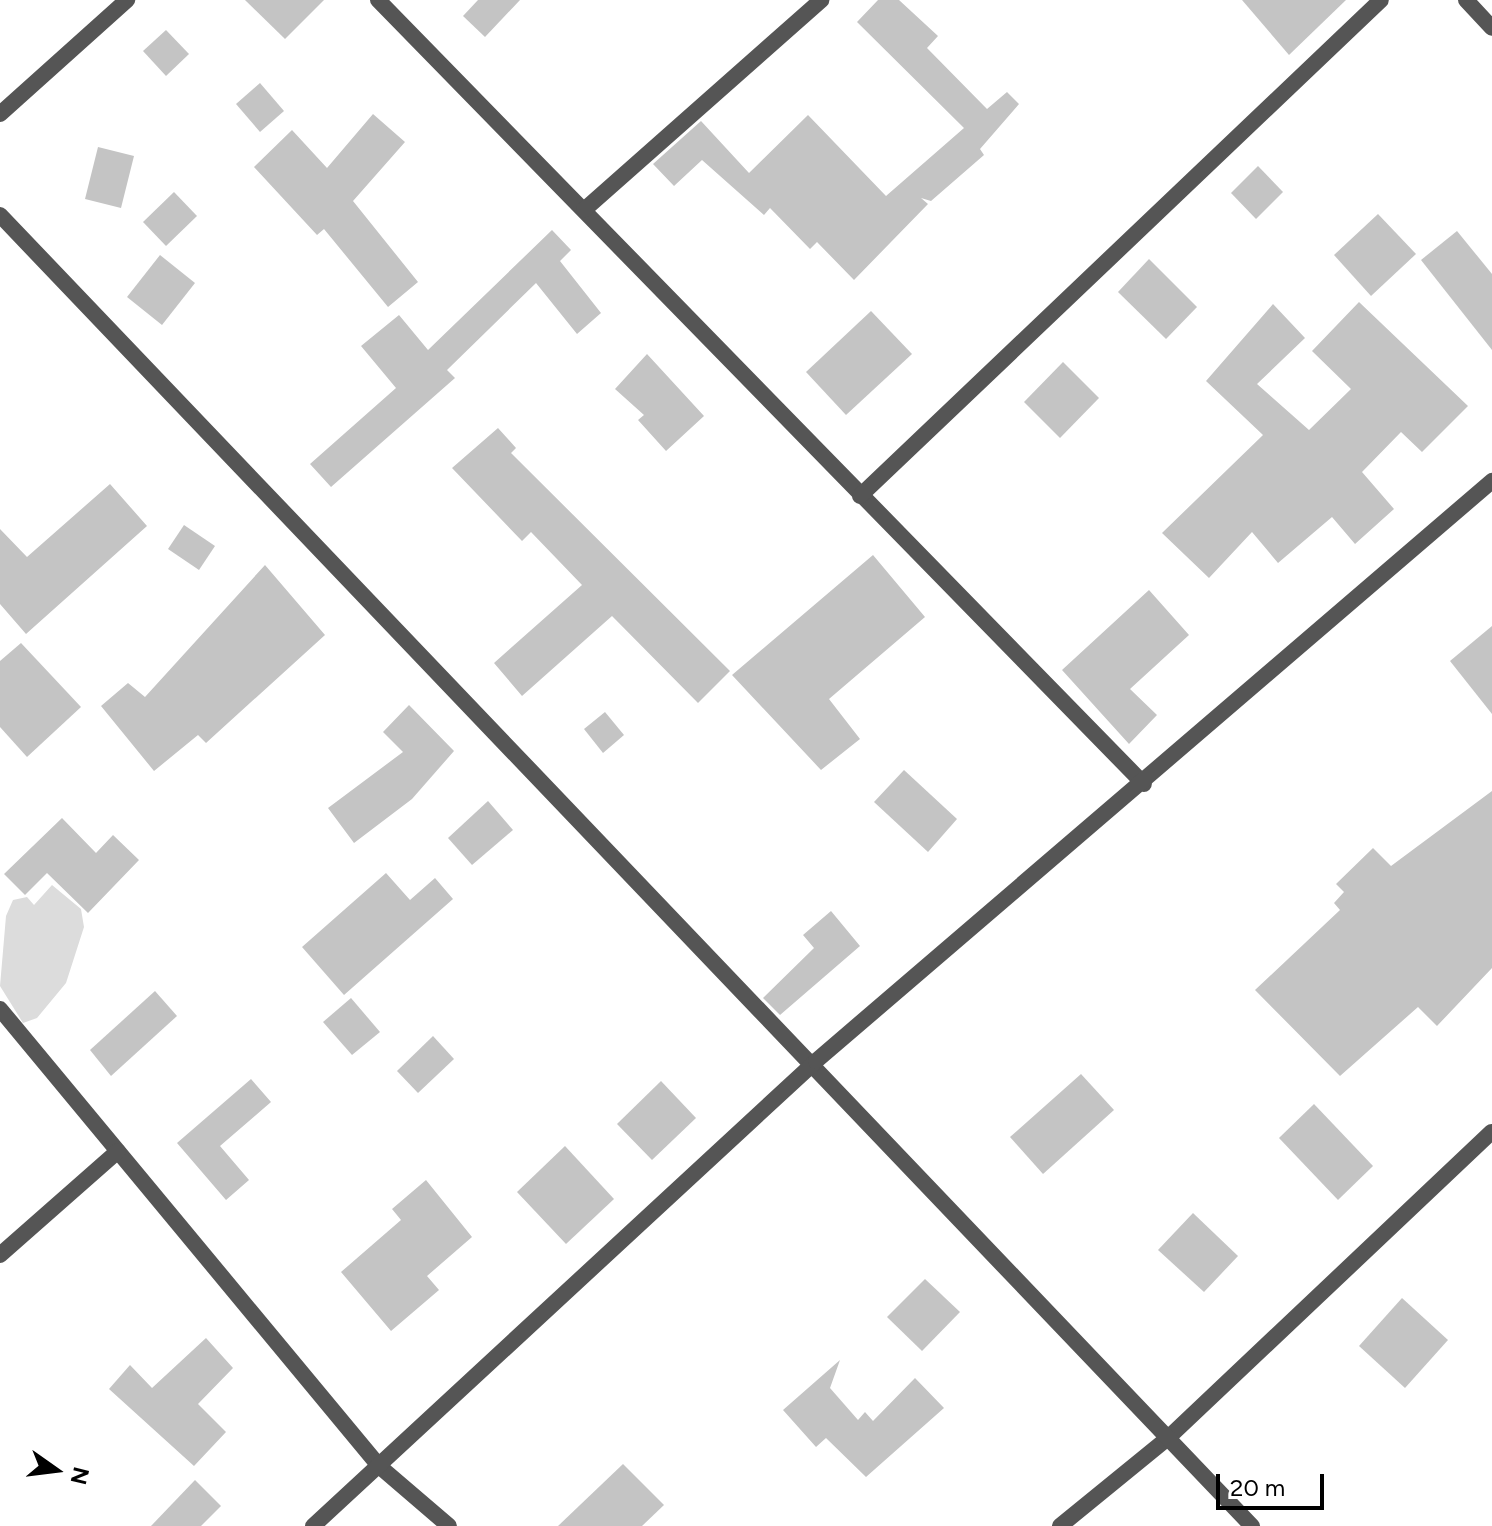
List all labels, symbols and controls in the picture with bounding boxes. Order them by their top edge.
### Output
north arrow [16,1430,96,1510]
scale bar [1220,1458,1328,1508]
text: N [65,1464,95,1487]
text: 20 m [1230,1473,1285,1502]

